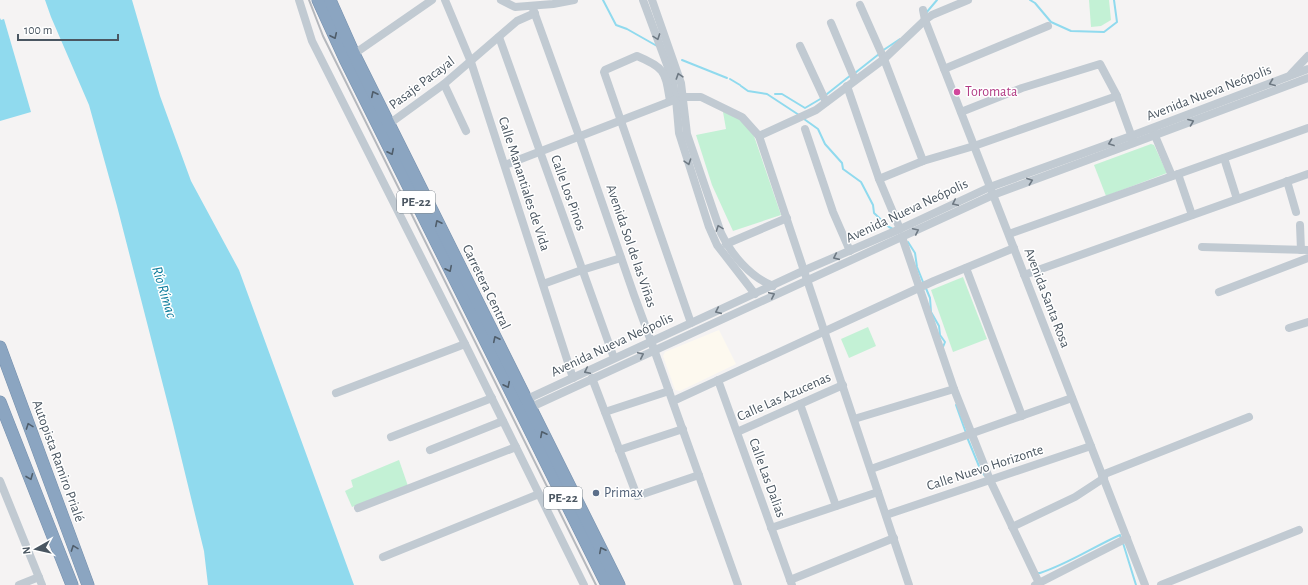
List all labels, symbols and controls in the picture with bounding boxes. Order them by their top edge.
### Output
scale bar [18,16,118,42]
text: 100 m [24,24,52,36]
one-way arrow [329,31,337,39]
one-way arrow [652,33,661,40]
street label: Pasaje Pacayal [387,54,457,112]
street label: Avenida Nueva Neópolis [1145,63,1273,123]
one-way arrow [675,73,684,80]
one-way arrow [1268,78,1275,86]
place label: Toromata [965,85,1018,99]
marker: Toromata [952,87,962,97]
one-way arrow [371,90,379,98]
street label: Calle Manantiales de Vida [496,115,552,253]
one-way arrow [1188,118,1195,126]
one-way arrow [1107,139,1114,147]
one-way arrow [387,148,394,156]
street label: Calle Los Pinos [548,153,588,233]
one-way arrow [683,158,692,165]
street label: Avenida Nueva Neópolis [844,177,970,245]
one-way arrow [1026,178,1033,186]
street label: Avenida Sol de las Viñas [603,183,659,309]
road number: PE-22 [397,191,435,213]
one-way arrow [951,198,959,206]
one-way arrow [435,219,443,227]
one-way arrow [716,225,724,232]
one-way arrow [912,228,919,236]
street label: Carretera Central [459,242,513,332]
street label: Avenida Santa Rosa [1022,246,1073,350]
one-way arrow [833,252,841,260]
water label: Río Rímac [149,264,179,321]
one-way arrow [444,264,452,272]
one-way arrow [768,292,775,300]
one-way arrow [715,306,722,314]
street label: Avenida Nueva Neópolis [549,311,675,379]
one-way arrow [493,336,501,343]
one-way arrow [637,352,645,360]
one-way arrow [584,366,591,374]
street label: Calle Las Azucenas [735,370,833,424]
one-way arrow [502,381,510,388]
street label: Autopista Ramiro Prialé [29,398,87,524]
one-way arrow [26,423,34,430]
one-way arrow [540,431,548,438]
street label: Calle Las Dalias [746,437,788,519]
street label: Calle Nuevo Horizonte [925,443,1045,493]
one-way arrow [25,474,33,481]
place label: Primax [604,486,643,500]
road number: PE-22 [544,487,582,509]
marker: Primax [591,488,601,498]
north arrow [16,529,56,569]
one-way arrow [70,545,79,552]
text: N [21,546,33,555]
one-way arrow [599,547,607,554]

